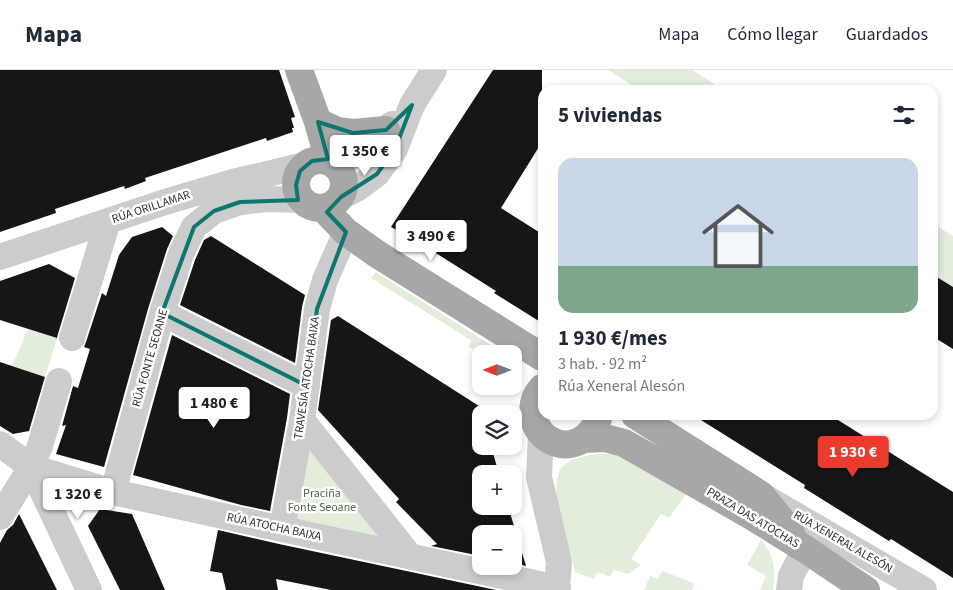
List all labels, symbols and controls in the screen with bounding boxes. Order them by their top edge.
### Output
text: Mapa [25,17,82,52]
text: Mapa [658,22,699,47]
text: Cómo llegar [727,22,818,47]
text: Guardados [846,22,928,47]
text: 5 viviendas [558,100,662,130]
icon: filters [890,101,918,129]
pin: 1 350 € [319,134,411,177]
text: 1 350 € [341,140,389,162]
street label: RÚA ORILLAMAR [110,186,193,228]
icon: home [693,191,783,281]
pin: 3 490 € [385,220,477,262]
text: 3 490 € [407,225,455,247]
street label: RÚA FONTE SEOANE [128,307,172,409]
street label: TRAVESÍA ATOCHA BAIXA [290,315,324,440]
text: 1 930 €/mes [558,323,667,353]
north arrow [472,345,522,395]
map controls [472,345,522,575]
text: 3 hab. · 92 m² [558,353,647,375]
text: Rúa Xeneral Alesón [558,375,685,397]
pin: 1 480 € [168,386,260,429]
text: 1 480 € [190,392,238,414]
button: layers [472,405,522,455]
pin: 1 930 € [807,436,899,478]
text: 1 930 € [829,441,877,463]
button: + [472,465,522,515]
pin: 1 320 € [32,478,124,520]
text: 1 320 € [54,483,102,505]
street label: PRAZA DAS ATOCHAS [703,484,803,552]
park label: Praciña Fonte Seoane [288,485,356,516]
street label: RÚA XENERAL ALESÓN [790,507,896,577]
street label: RÚA ATOCHA BAIXA [225,509,323,545]
button: − [472,525,522,575]

